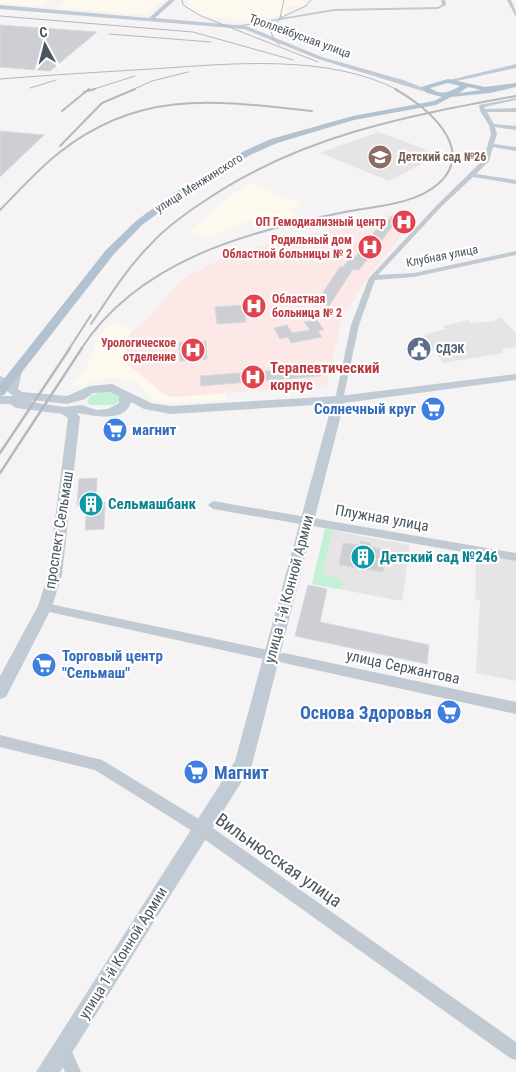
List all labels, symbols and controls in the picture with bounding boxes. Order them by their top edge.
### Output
street label: Троллейбусная улица [247,11,353,61]
north arrow [20,20,70,70]
text: С [38,24,48,41]
school or university icon: Детский сад №26 [367,144,393,170]
street label: улица Менжинского [153,150,245,216]
place label: Детский сад №26 [398,150,486,164]
hospital icon: ОП Гемодиализный центр [391,209,417,235]
place label: ОП Гемодиализный центр [256,215,386,229]
place label: Родильный дом Областной больницы № 2 [222,233,352,261]
hospital icon: Родильный дом Областной больницы № 2 [357,234,383,260]
street label: Клубная улица [405,242,479,270]
place label: Областная больница № 2 [272,292,342,320]
hospital icon: Областная больница № 2 [241,293,267,319]
place label: Урологическое отделение [101,336,176,364]
public building icon: СДЭК [406,336,432,362]
hospital icon: Урологическое отделение [180,337,206,363]
place label: СДЭК [436,342,465,356]
place label: Терапевтический корпус [270,359,380,394]
hospital icon: Терапевтический корпус [240,364,266,390]
supermarket icon: Солнечный круг [420,396,446,422]
place label: Солнечный круг [314,400,416,418]
supermarket icon: магнит [102,417,128,443]
place label: магнит [132,421,177,439]
street label: проспект Сельмаш [41,470,77,590]
building icon: Сельмашбанк [78,491,104,517]
place label: Сельмашбанк [108,495,197,513]
street label: Плужная улица [334,501,430,535]
street label: улица 1-й Конной Армии [261,513,317,665]
building icon: Детский сад №246 [350,544,376,570]
place label: Детский сад №246 [380,548,498,566]
street label: улица Сержантова [345,646,461,688]
place label: Торговый центр "Сельмаш" [62,647,163,682]
supermarket icon: Торговый центр "Сельмаш" [31,652,57,678]
supermarket icon: Основа Здоровья [436,699,462,725]
place label: Основа Здоровья [300,702,432,723]
supermarket icon: Магнит [183,759,209,785]
place label: Магнит [214,762,269,783]
street label: Вильнюсская улица [212,809,346,911]
street label: улица 1-й Конной Армии [75,884,171,1022]

